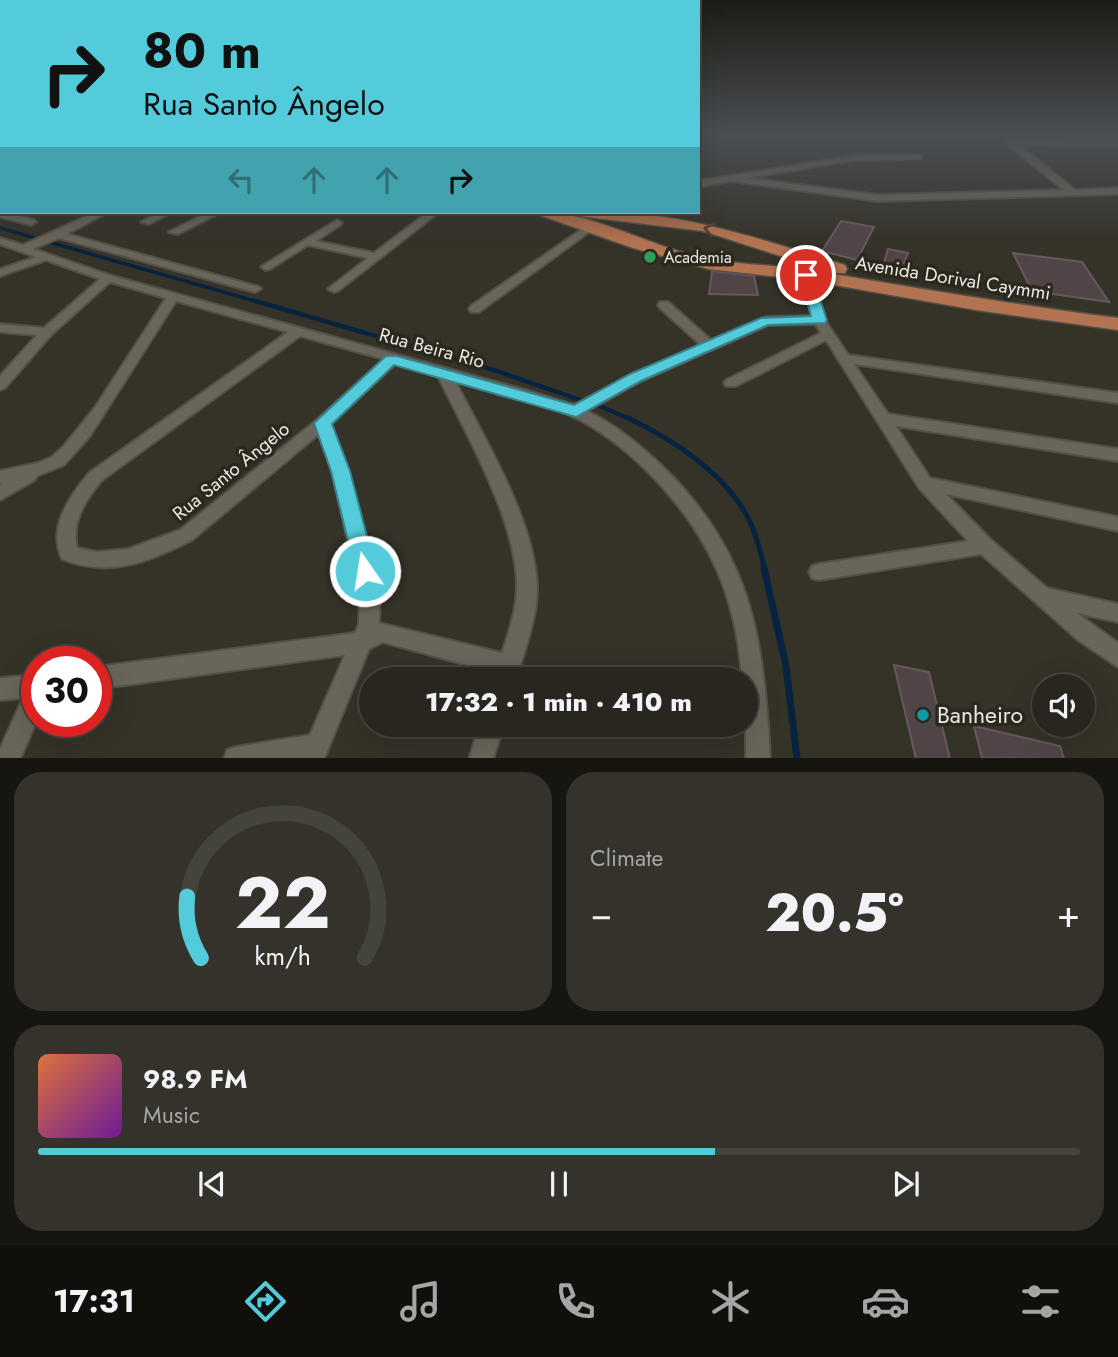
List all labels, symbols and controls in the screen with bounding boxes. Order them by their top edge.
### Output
text: 80 m [143,16,261,86]
icon: right [28,28,119,119]
text: Rua Santo Ângelo [143,81,385,127]
icon: left [222,161,260,199]
icon: ahead [295,161,333,199]
icon: ahead [368,161,406,199]
icon: right [441,161,479,199]
one-way arrow [703,222,715,237]
pin [776,245,836,305]
place label: Academia [664,246,732,269]
marker: Academia [642,249,658,265]
street label: Avenida Dorival Caymmi [853,249,1053,307]
icon: arrive [787,256,825,294]
street label: Rua Beira Rio [376,321,488,375]
street label: Rua Santo Ângelo [167,415,295,527]
position arrow [328,534,402,608]
speed limit sign: 30 [21,646,112,737]
map controls [1032,674,1095,737]
button: sound [1032,674,1095,737]
text: 17:32 · 1 min · 410 m [425,683,692,721]
place label: Banheiro [937,698,1023,732]
marker: Banheiro [915,707,931,723]
text: Climate [590,841,663,875]
text: 22 [235,850,331,955]
text: 20.5° [765,875,904,951]
text: − [590,886,612,941]
text: + [1057,886,1080,941]
text: km/h [255,937,311,973]
text: 98.9 FM [143,1060,247,1098]
text: Music [143,1098,200,1132]
icon: previous [193,1165,231,1203]
icon: pause [540,1165,578,1203]
icon: next [887,1165,925,1203]
icon: directions [241,1277,290,1326]
icon: music [396,1277,445,1326]
icon: phone [551,1277,600,1326]
icon: climate [706,1277,755,1326]
icon: car [861,1277,910,1326]
icon: filters [1016,1277,1065,1326]
text: 17:31 [53,1278,135,1324]

